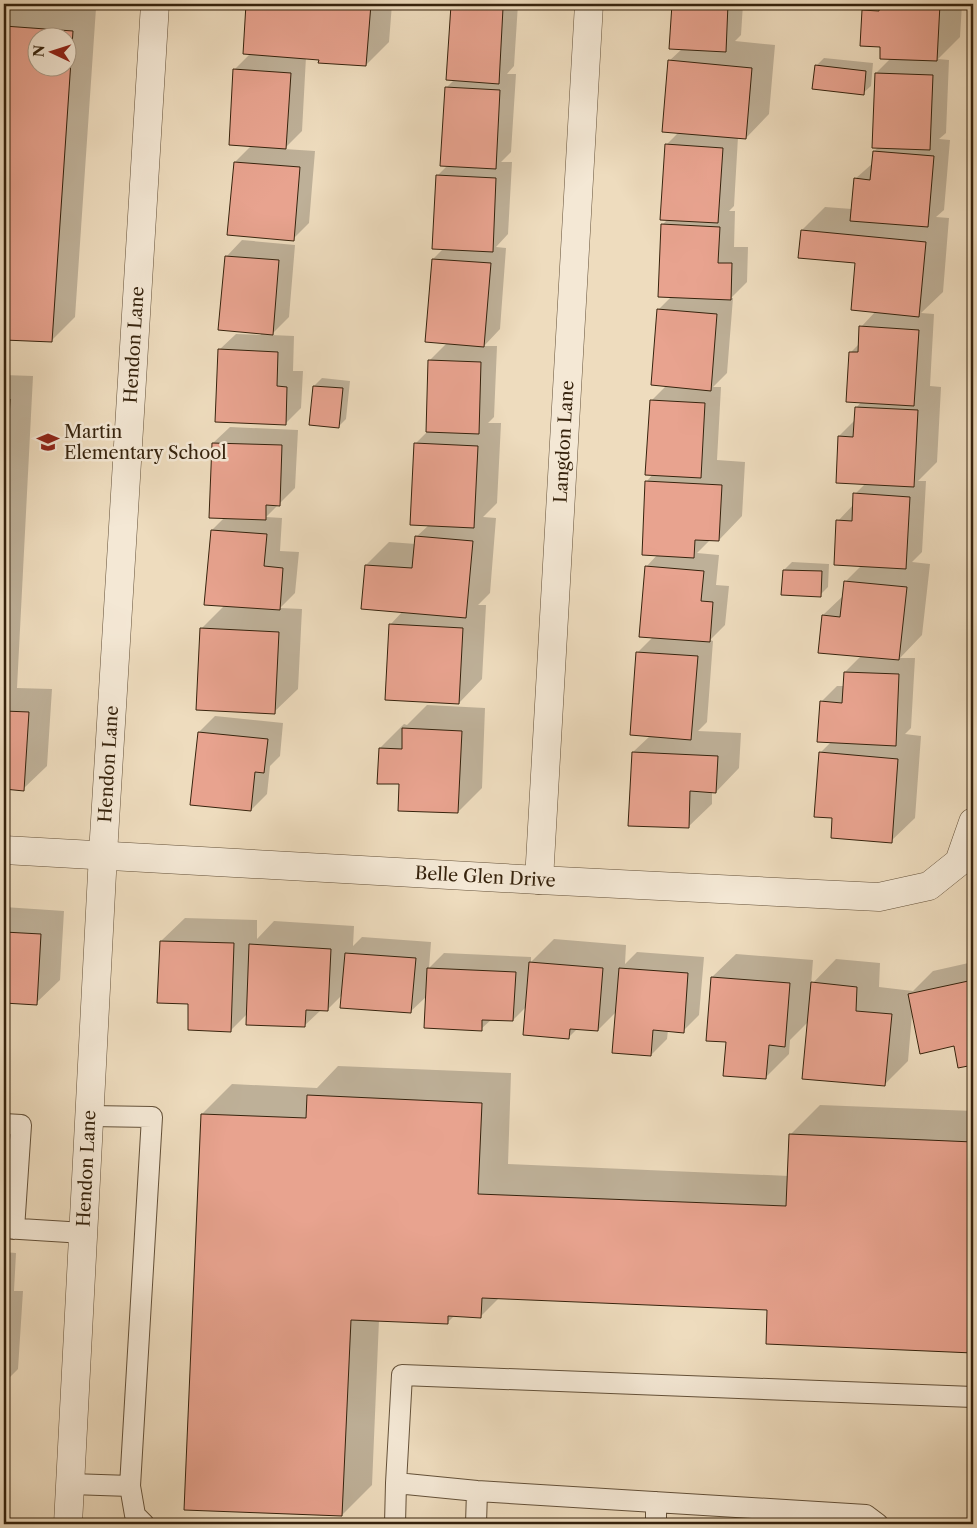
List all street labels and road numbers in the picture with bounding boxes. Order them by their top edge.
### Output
street label: Hendon Lane [120,286,149,404]
street label: Langdon Lane [550,380,578,504]
street label: Hendon Lane [94,705,123,823]
street label: Belle Glen Drive [414,862,556,892]
street label: Hendon Lane [73,1109,101,1228]

